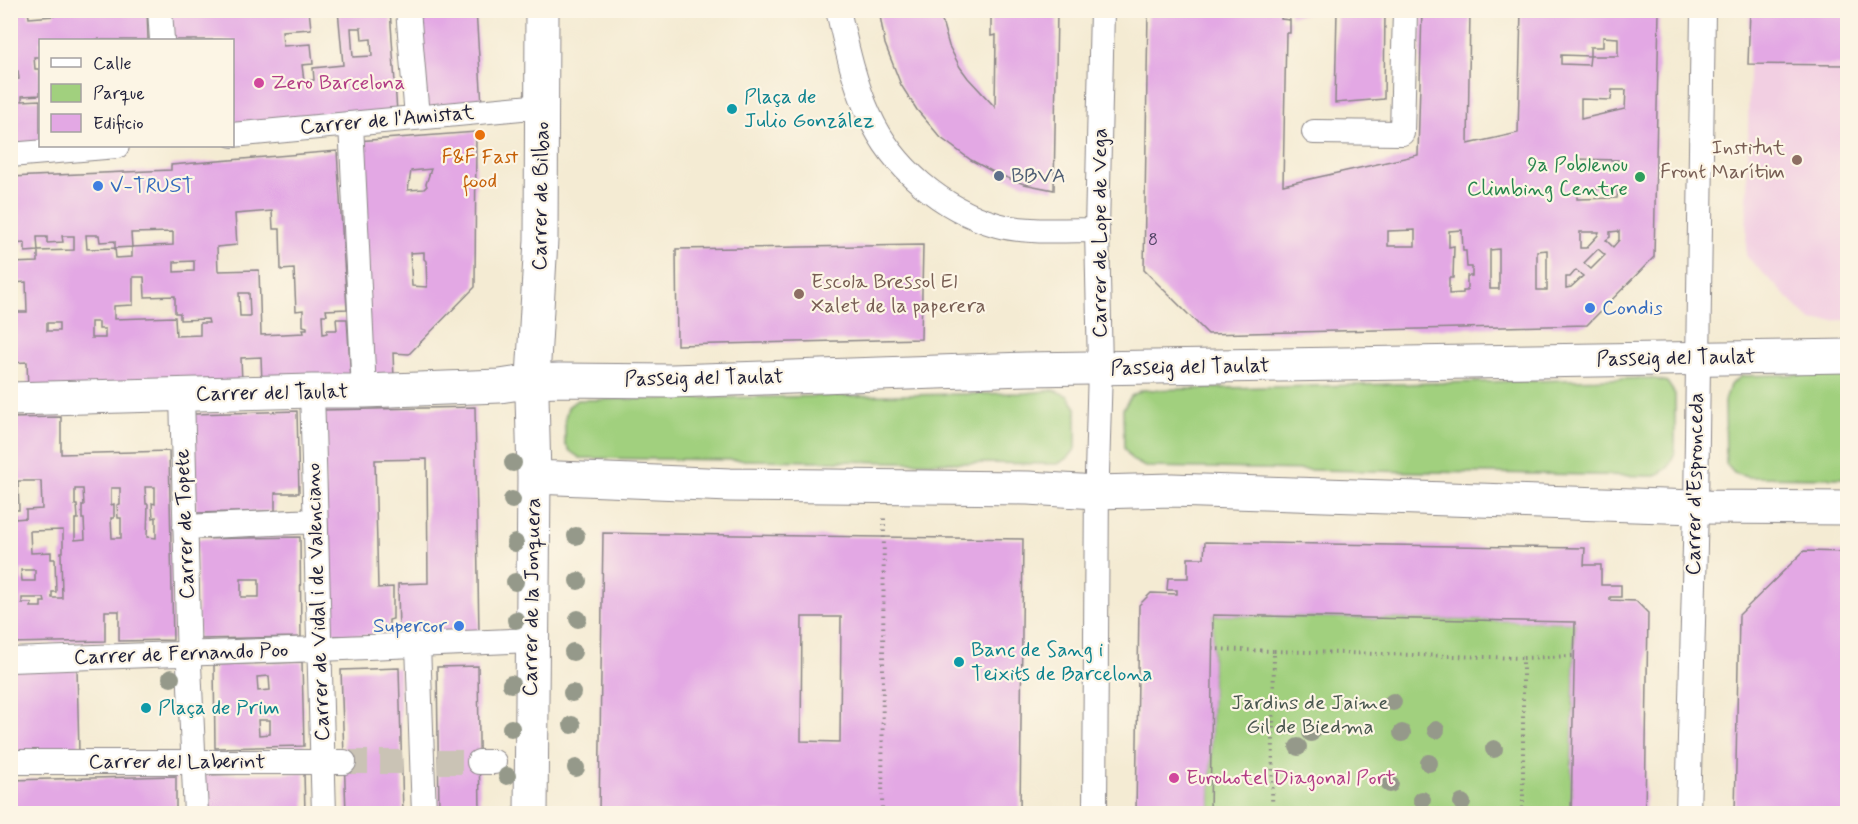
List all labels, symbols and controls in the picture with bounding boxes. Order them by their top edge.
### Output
legend [39,39,234,147]
text: Calle [93,52,132,76]
place label: Zero Barcelona [271,69,405,97]
marker: Zero Barcelona [252,76,266,90]
text: Parque [93,82,145,106]
place label: Plaça de Julio González [744,83,874,135]
street label: Carrer de l'Amistat [299,98,476,142]
marker: Plaça de Julio González [725,102,739,116]
text: Edificio [93,112,144,136]
street label: Carrer de Bilbao [526,121,556,271]
marker: F&F Fast food [473,128,487,142]
street label: Carrer de Lope de Vega [1086,128,1114,338]
place label: Institut Front Marítim [1660,134,1786,186]
place label: F&F Fast food [441,143,519,197]
place label: 9a Poblenou Climbing Centre [1467,151,1628,203]
marker: Institut Front Marítim [1790,153,1804,167]
place label: BBVA [1011,162,1066,190]
marker: BBVA [992,169,1006,183]
marker: 9a Poblenou Climbing Centre [1633,170,1647,184]
place label: V-TRUST [110,172,194,200]
marker: V-TRUST [91,179,105,193]
house number: 8 [1148,228,1158,252]
place label: Escola Bressol El Xalet de la paperera [811,268,986,320]
marker: Escola Bressol El Xalet de la paperera [792,287,806,301]
place label: Condis [1602,294,1663,322]
marker: Condis [1583,301,1597,315]
street label: Passeig del Taulat [1596,343,1756,373]
street label: Passeig del Taulat [1110,352,1270,382]
street label: Passeig del Taulat [624,363,784,393]
street label: Carrer del Taulat [195,378,349,408]
street label: Carrer d'Espronceda [1679,392,1711,576]
street label: Carrer de Topete [168,448,202,600]
street label: Carrer de Vidal i de Valenciano [299,462,337,742]
street label: Carrer de la Jonquera [516,497,548,697]
place label: Supercor [373,612,447,640]
marker: Supercor [452,619,466,633]
street label: Carrer de Fernando Poo [73,636,289,672]
place label: Banc de Sang i Teixits de Barcelona [971,636,1153,688]
marker: Banc de Sang i Teixits de Barcelona [952,655,966,669]
park label: Jardins de Jaime Gil de Biedma [1231,689,1389,741]
place label: Plaça de Prim [158,694,280,722]
marker: Plaça de Prim [139,701,153,715]
street label: Carrer del Laberint [88,748,266,776]
place label: Eurohotel Diagonal Port [1186,764,1395,792]
marker: Eurohotel Diagonal Port [1167,771,1181,785]

